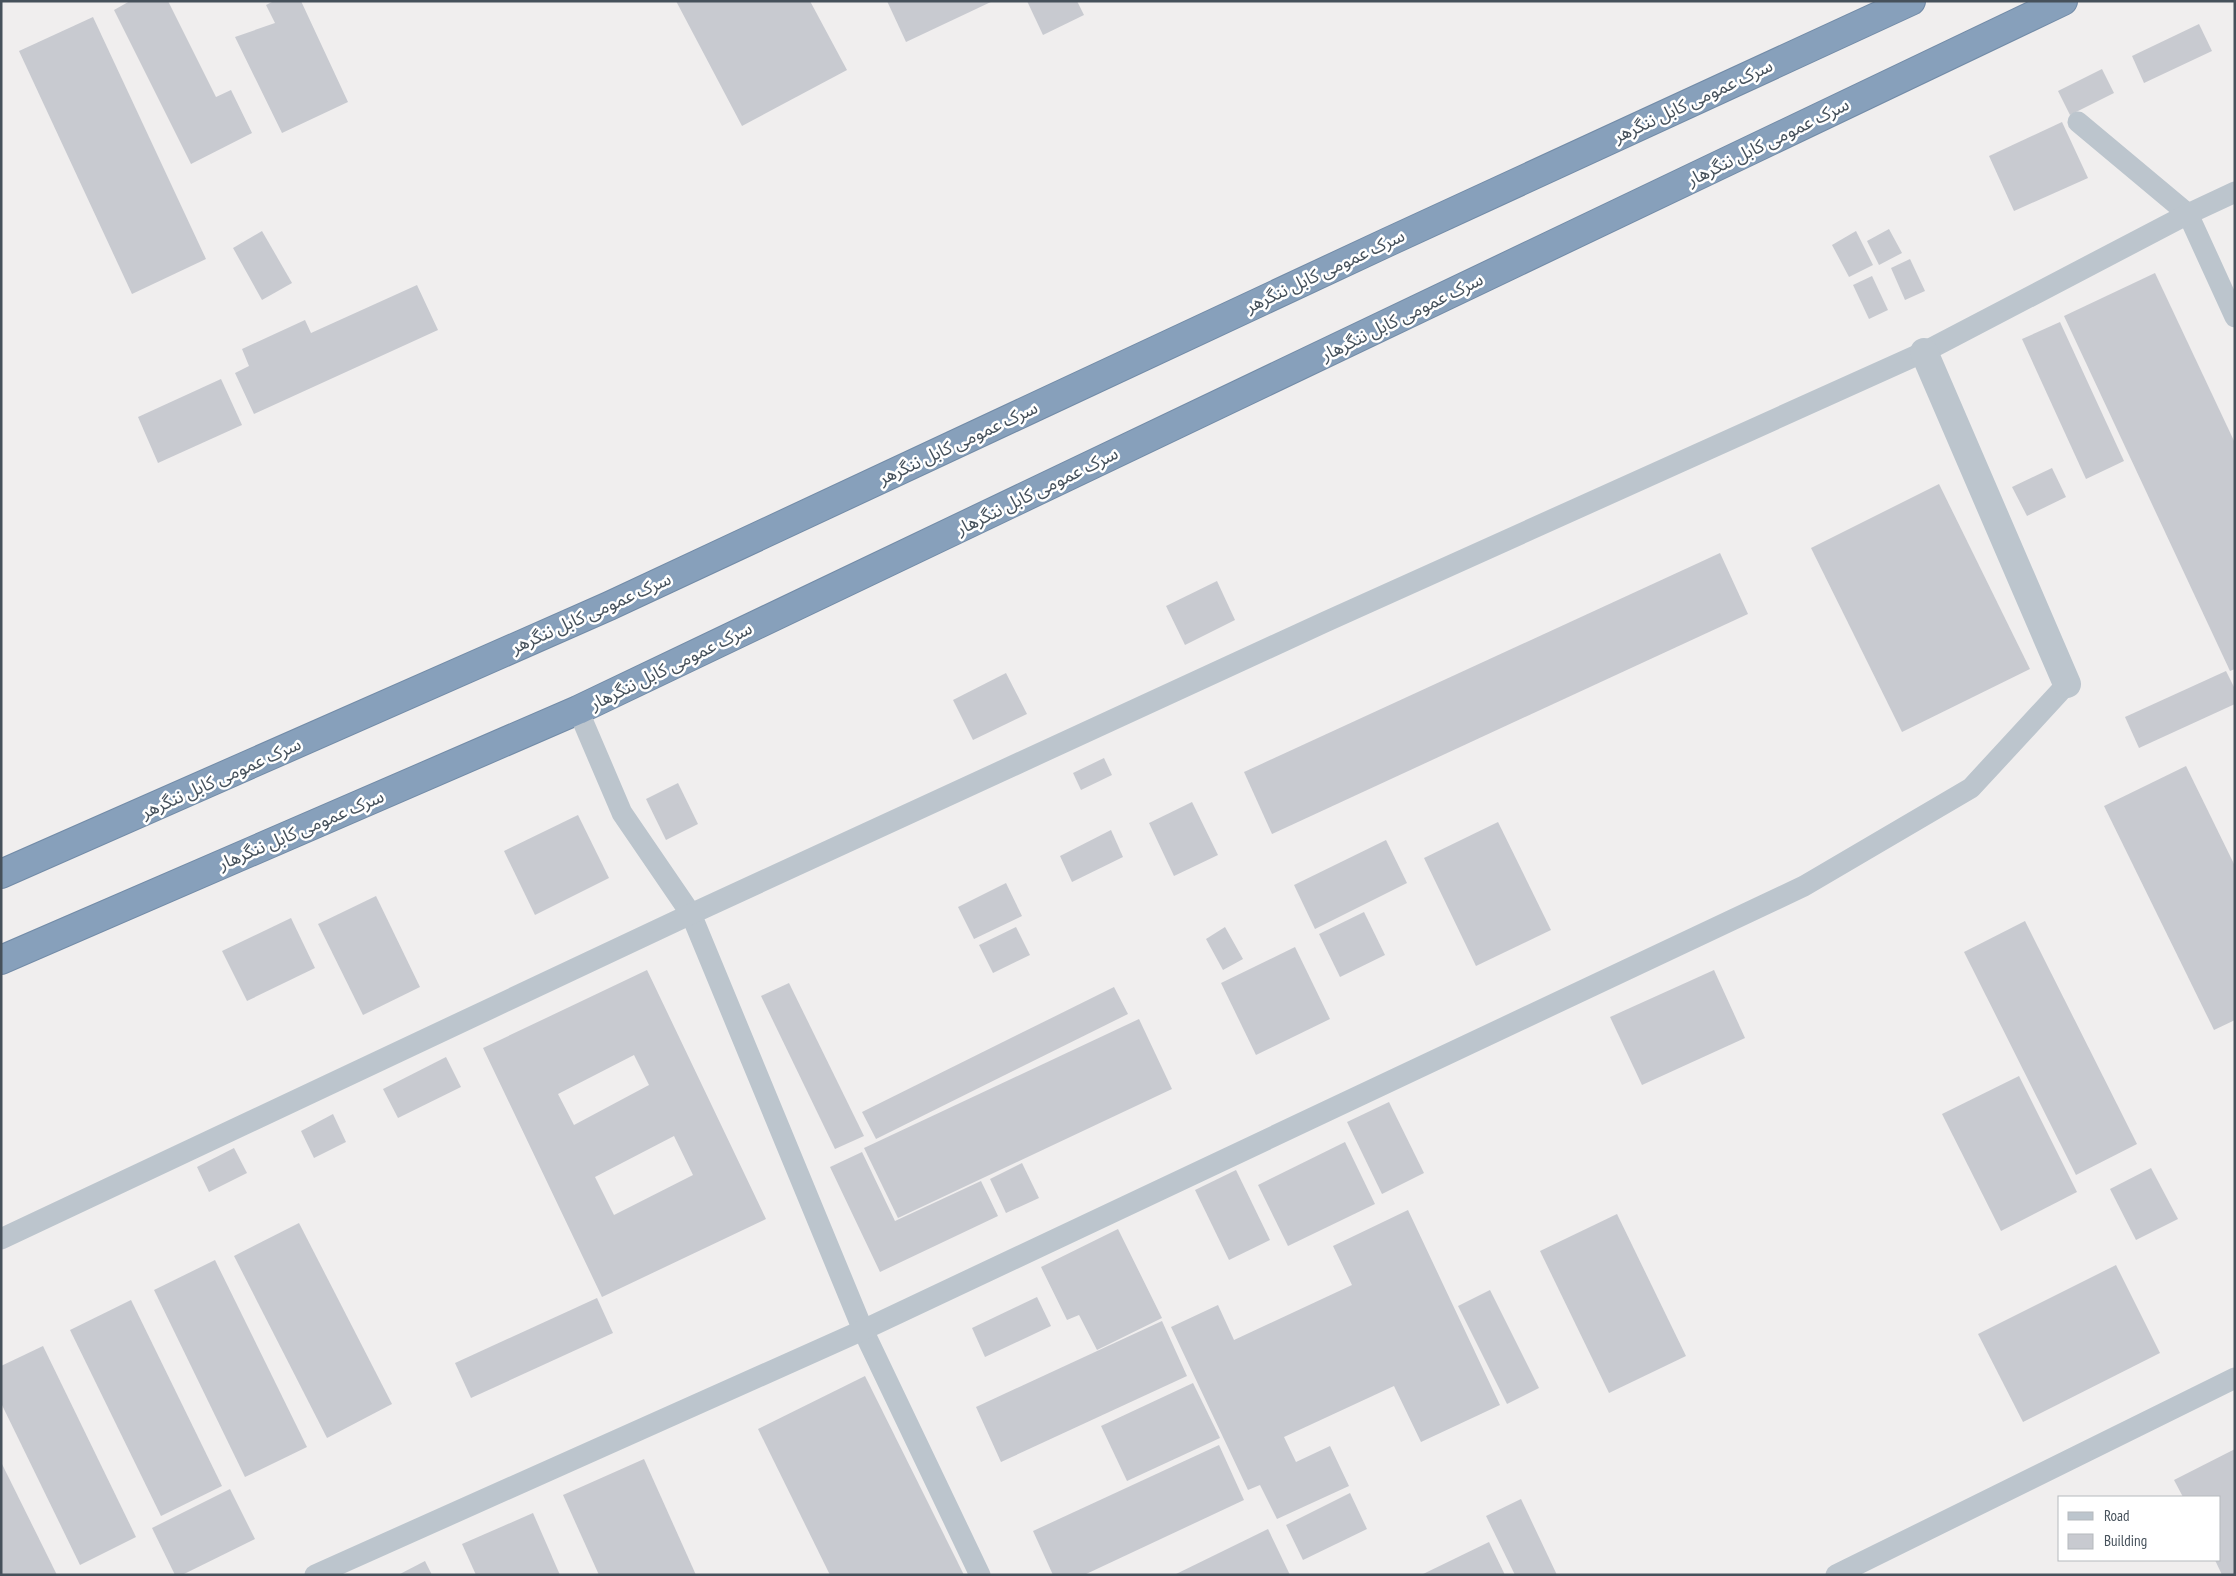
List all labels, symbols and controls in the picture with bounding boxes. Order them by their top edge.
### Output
street label: سرک عمومی کابل ننگرهر [1609,54,1776,148]
street label: سرک عمومی کابل ننگرهار [1682,92,1853,191]
street label: سرک عمومی کابل ننگرهر [1241,224,1408,318]
street label: سرک عمومی کابل ننگرهار [1316,267,1487,366]
street label: سرک عمومی کابل ننگرهر [874,396,1041,490]
street label: سرک عمومی کابل ننگرهار [951,441,1122,540]
street label: سرک عمومی کابل ننگرهر [506,567,675,659]
street label: سرک عمومی کابل ننگرهار [585,616,756,715]
street label: سرک عمومی کابل ننگرهر [136,732,305,824]
street label: سرک عمومی کابل ننگرهار [214,784,387,875]
legend [2058,1496,2221,1561]
text: Road [2104,1506,2130,1525]
text: Building [2104,1531,2147,1550]

